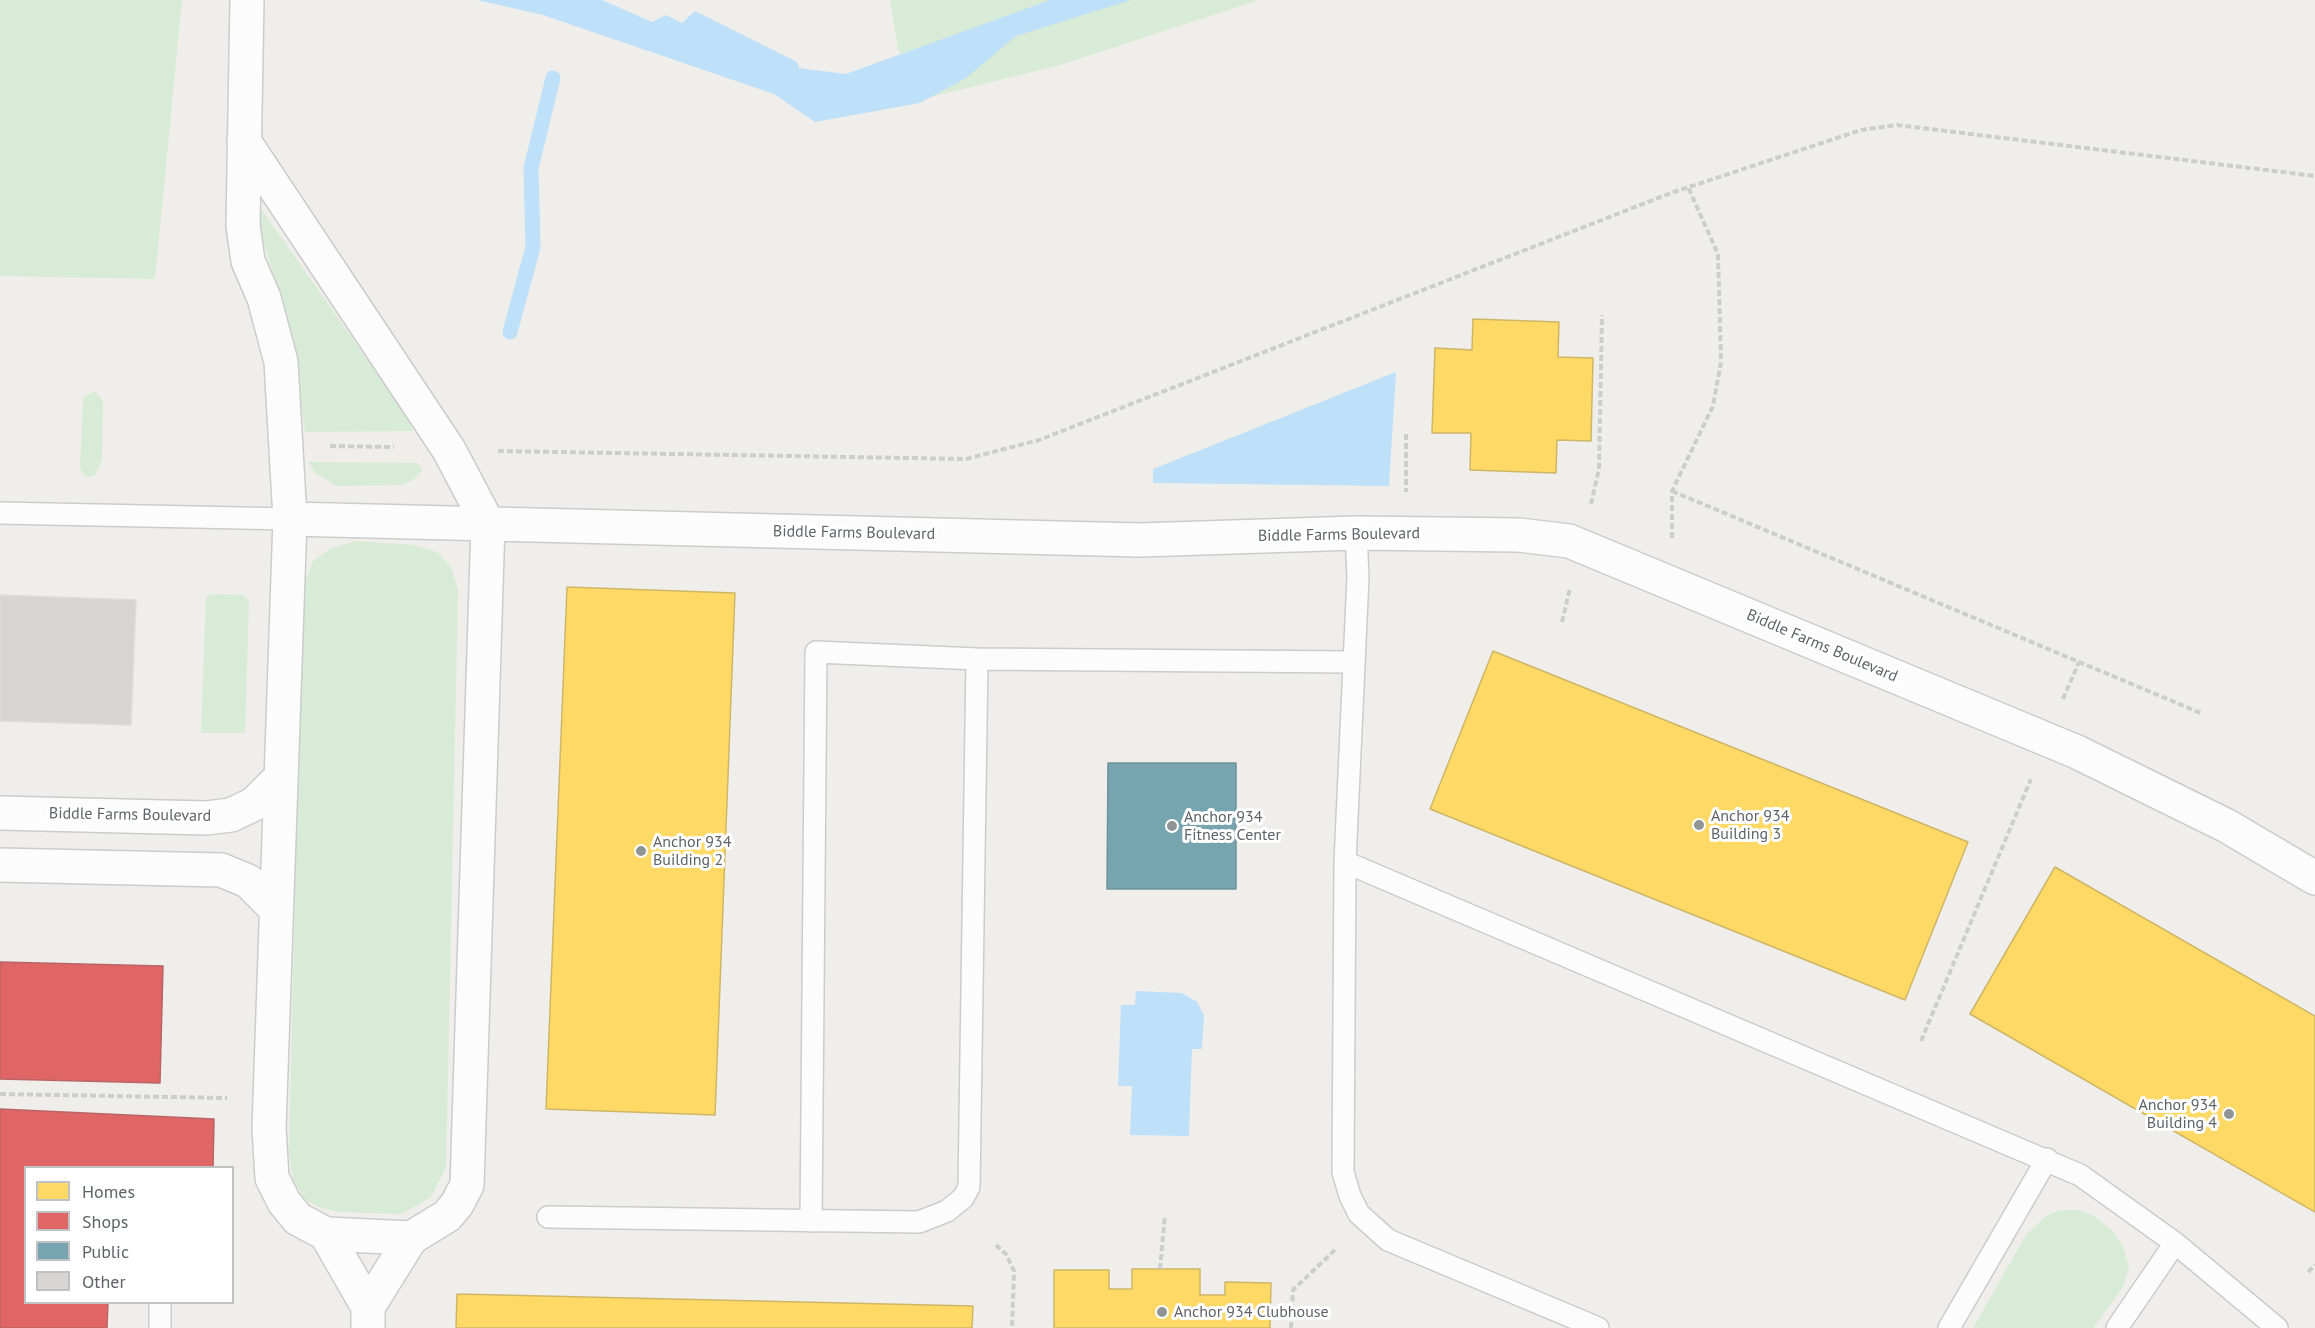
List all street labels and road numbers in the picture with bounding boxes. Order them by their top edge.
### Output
street label: Biddle Farms Boulevard [773,522,935,544]
street label: Biddle Farms Boulevard [1258,524,1420,546]
street label: Biddle Farms Boulevard [1744,605,1900,687]
street label: Biddle Farms Boulevard [49,804,211,826]

